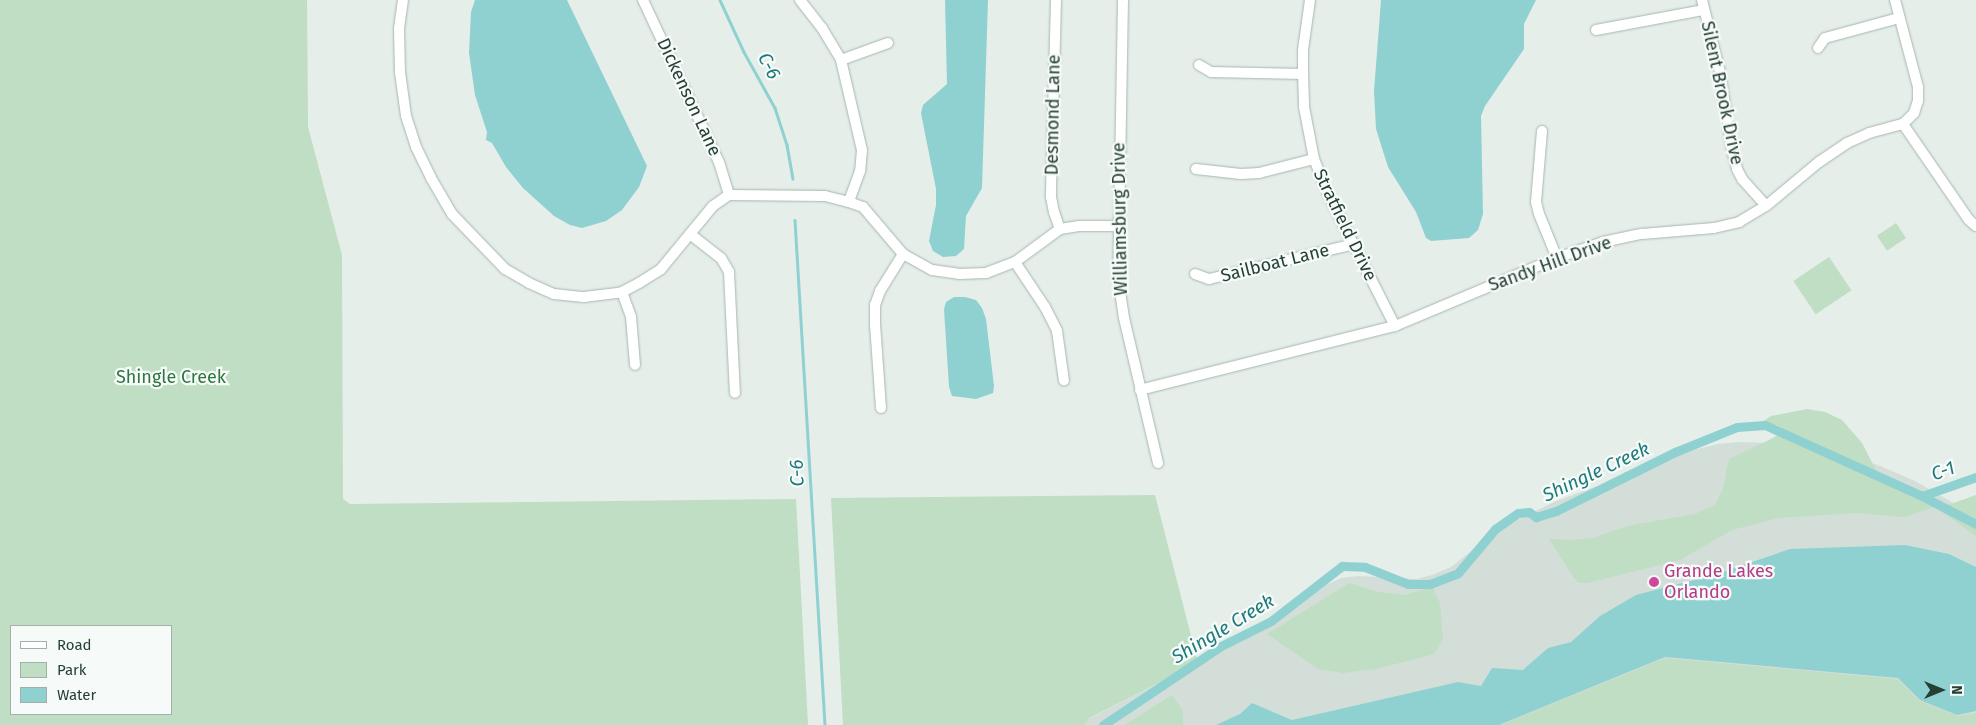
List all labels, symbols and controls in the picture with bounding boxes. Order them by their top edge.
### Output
street label: Silent Brook Drive [1696,19,1748,167]
street label: Dickenson Lane [652,34,726,160]
water label: C-6 [753,49,785,83]
street label: Desmond Lane [1041,54,1065,176]
street label: Williamsburg Drive [1108,142,1132,296]
street label: Stratfield Drive [1309,165,1381,285]
street label: Sandy Hill Drive [1486,232,1614,296]
street label: Sailboat Lane [1219,239,1331,287]
park label: Shingle Creek [116,366,226,388]
water label: Shingle Creek [1539,437,1653,507]
water label: C-1 [1928,456,1958,486]
water label: C-6 [785,459,809,487]
place label: Grande Lakes Orlando [1664,561,1773,604]
marker: Grande Lakes Orlando [1648,576,1660,588]
water label: Shingle Creek [1168,589,1278,669]
legend [10,625,172,715]
text: Road [57,636,92,654]
text: Park [57,661,87,679]
north arrow [1916,665,1966,715]
text: N [1948,685,1965,695]
text: Water [57,686,96,704]

